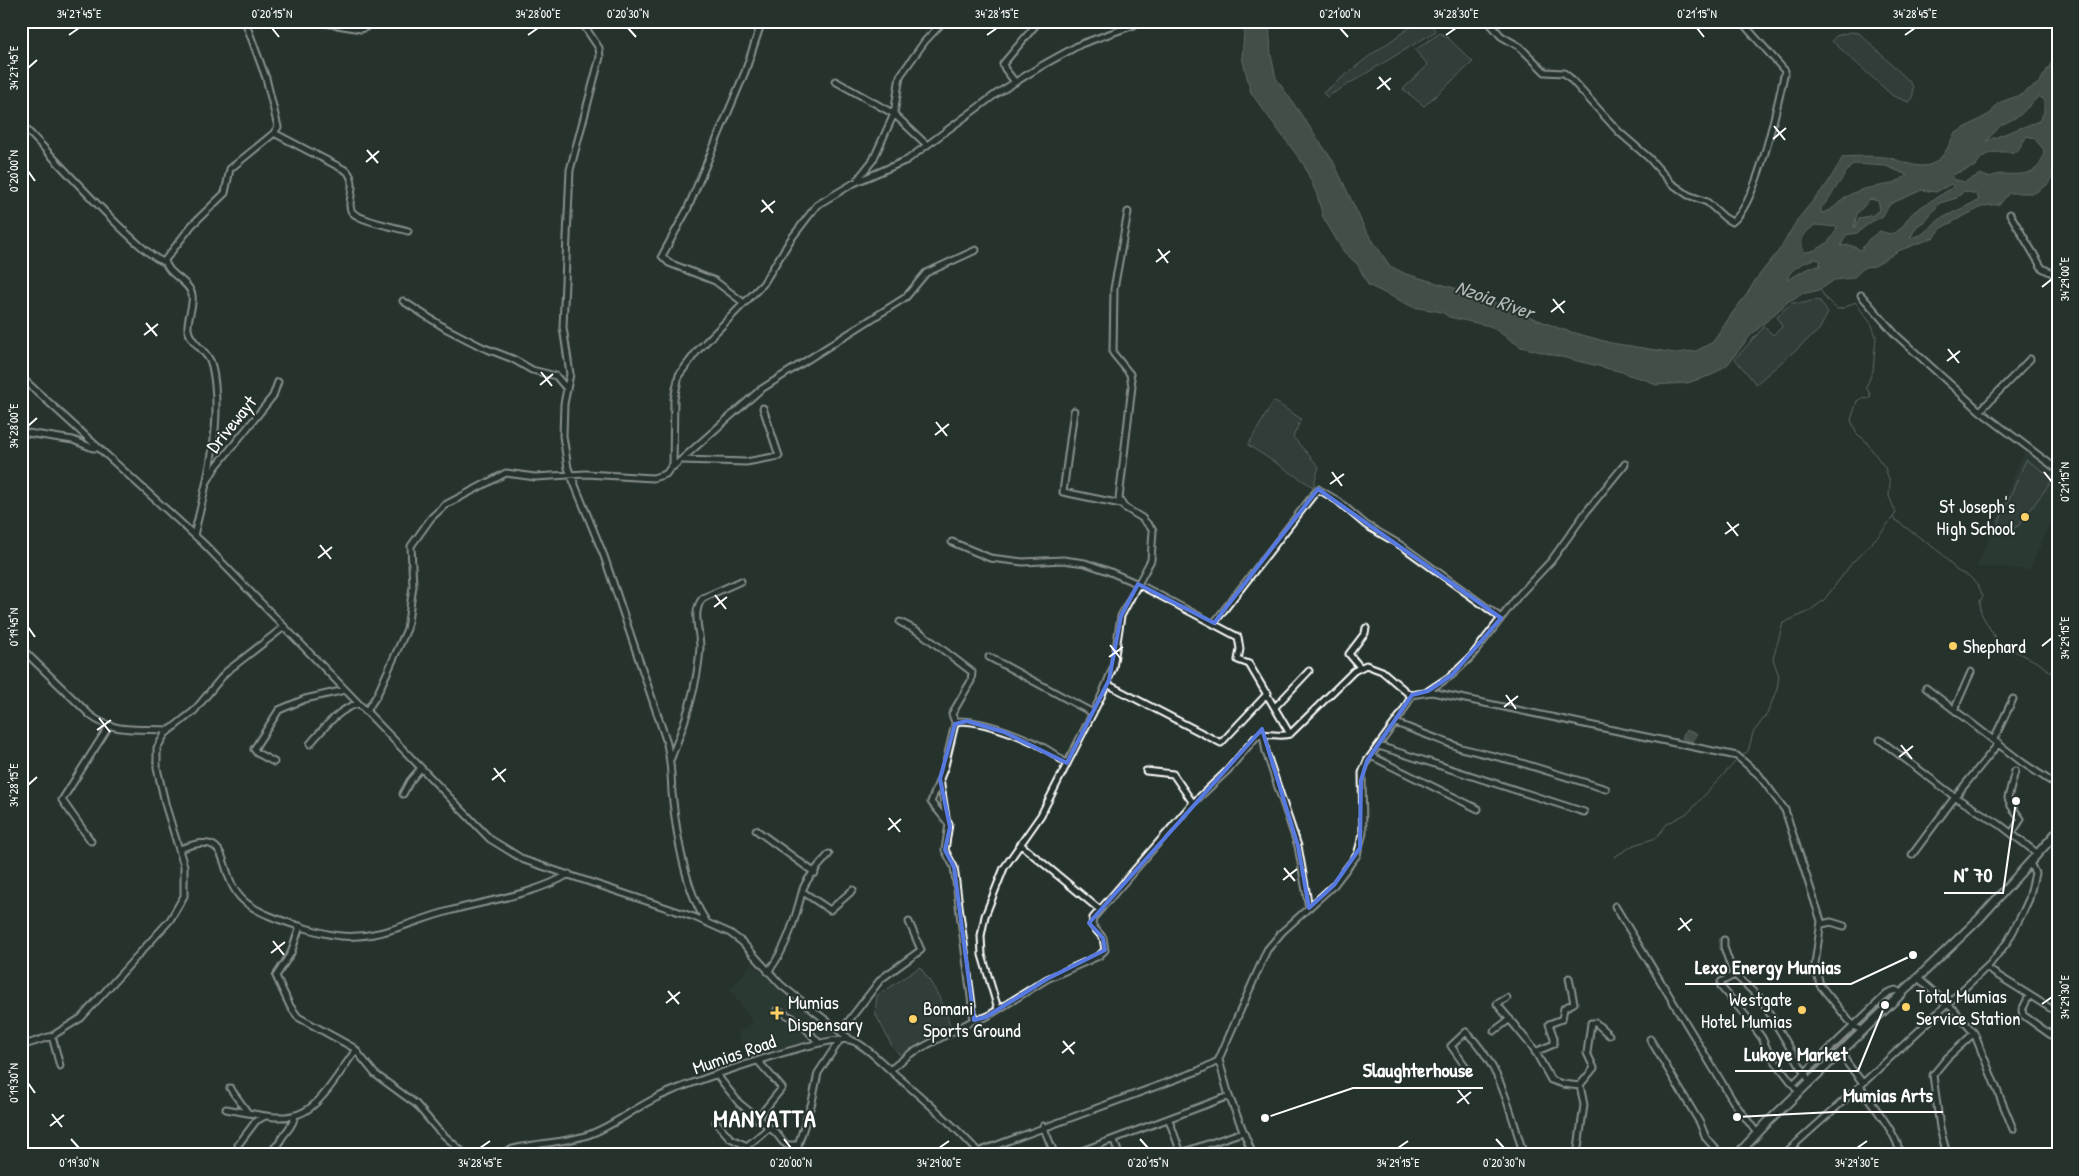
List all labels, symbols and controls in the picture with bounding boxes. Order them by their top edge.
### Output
text: 34°27'45"E [57,5,102,22]
text: 0°20'15"N [252,5,292,22]
text: 34°28'00"E [515,5,561,22]
text: 0°20'30"N [607,5,649,22]
text: 34°28'15"E [975,5,1020,22]
text: 0°21'00"N [1320,5,1360,22]
text: 34°28'30"E [1433,5,1479,22]
text: 0°21'15"N [1677,5,1717,22]
text: 34°28'45"E [1893,5,1938,22]
text: 34°27'45"E [5,45,22,90]
text: 0°20'00"N [5,150,22,192]
text: 34°29'00"E [2056,256,2073,301]
water label: Nzoia River [1452,272,1540,326]
street label: Drivewayt [200,390,262,458]
text: 34°28'00"E [5,403,22,449]
text: 0°21'15"N [2056,462,2073,502]
place label: St Joseph's High School [1937,493,2016,541]
marker: St Joseph's High School [2019,511,2031,523]
text: 0°19'45"N [5,608,22,646]
text: 34°29'15"E [2056,616,2073,660]
place label: Shephard [1963,633,2026,659]
marker: Shephard [1947,640,1959,652]
text: 34°28'15"E [5,762,22,807]
callout: N° 70 [1944,858,2003,893]
text: N° 70 [1954,861,1992,888]
callout: Lexo Energy Mumias [1685,949,1851,984]
text: Lexo Energy Mumias [1695,953,1841,981]
text: 34°29'30"E [2056,974,2073,1019]
place label: Total Mumias Service Station [1916,983,2021,1031]
place label: Westgate Hotel Mumias [1701,986,1792,1034]
place label: Mumias Dispensary [788,989,863,1037]
place label: Bomani Sports Ground [923,995,1021,1043]
marker: Total Mumias Service Station [1900,1001,1912,1013]
marker: Westgate Hotel Mumias [1796,1004,1808,1016]
marker: Mumias Dispensary [770,1006,784,1020]
marker: Bomani Sports Ground [907,1013,919,1025]
street label: Mumias Road [689,1027,780,1080]
callout: Lukoye Market [1735,1036,1858,1071]
text: Lukoye Market [1744,1040,1849,1068]
callout: Slaughterhouse [1353,1053,1483,1088]
text: Slaughterhouse [1363,1056,1473,1084]
text: 0°19'30"N [5,1063,22,1103]
callout: Mumias Arts [1833,1077,1943,1112]
text: Mumias Arts [1843,1081,1933,1108]
district label: MANYATTA [713,1102,817,1134]
text: 0°19'30"N [59,1154,99,1171]
text: 34°28'45"E [458,1154,503,1171]
text: 0°20'00"N [770,1154,812,1171]
text: 34°29'00"E [917,1154,962,1171]
text: 0°20'15"N [1128,1154,1168,1171]
text: 34°29'15"E [1376,1154,1420,1171]
text: 0°20'30"N [1483,1154,1525,1171]
text: 34°29'30"E [1835,1154,1880,1171]

